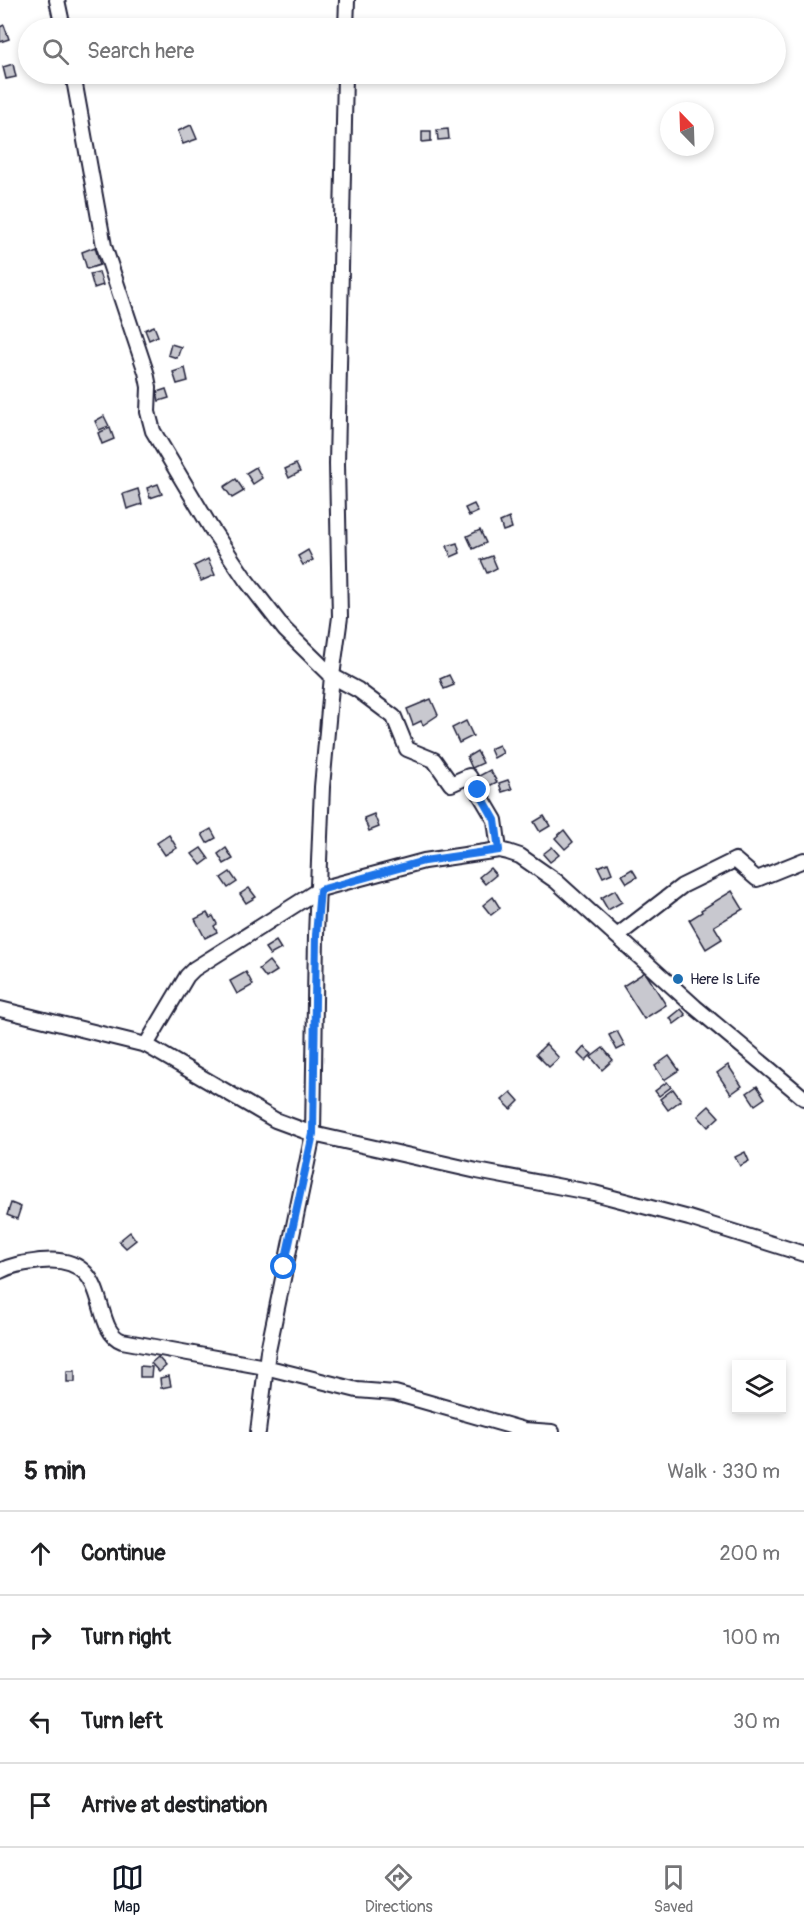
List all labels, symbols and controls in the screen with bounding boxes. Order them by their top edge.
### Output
search box [18,18,786,84]
icon: search [39,35,72,68]
text: Search here [87,37,194,65]
north arrow [660,102,714,156]
route end [464,776,490,802]
place label: Here Is Life [690,970,761,989]
marker: Here Is Life [671,972,685,986]
route start [270,1253,296,1279]
map controls [732,1360,786,1414]
button: layers [732,1360,786,1414]
text: 5 min [24,1455,86,1487]
text: Walk · 330 m [667,1459,780,1484]
icon: ahead [24,1537,57,1570]
text: Continue [81,1539,165,1567]
text: 200 m [719,1541,780,1566]
icon: right [24,1621,57,1654]
text: Turn right [81,1623,171,1651]
text: 100 m [723,1625,780,1650]
icon: left [24,1705,57,1738]
text: Turn left [81,1707,163,1735]
text: 30 m [733,1709,780,1734]
icon: arrive [24,1789,57,1822]
text: Arrive at destination [81,1791,267,1819]
tab: Map [111,1861,144,1917]
tab: Directions [365,1861,433,1917]
tab: Saved [654,1861,693,1917]

